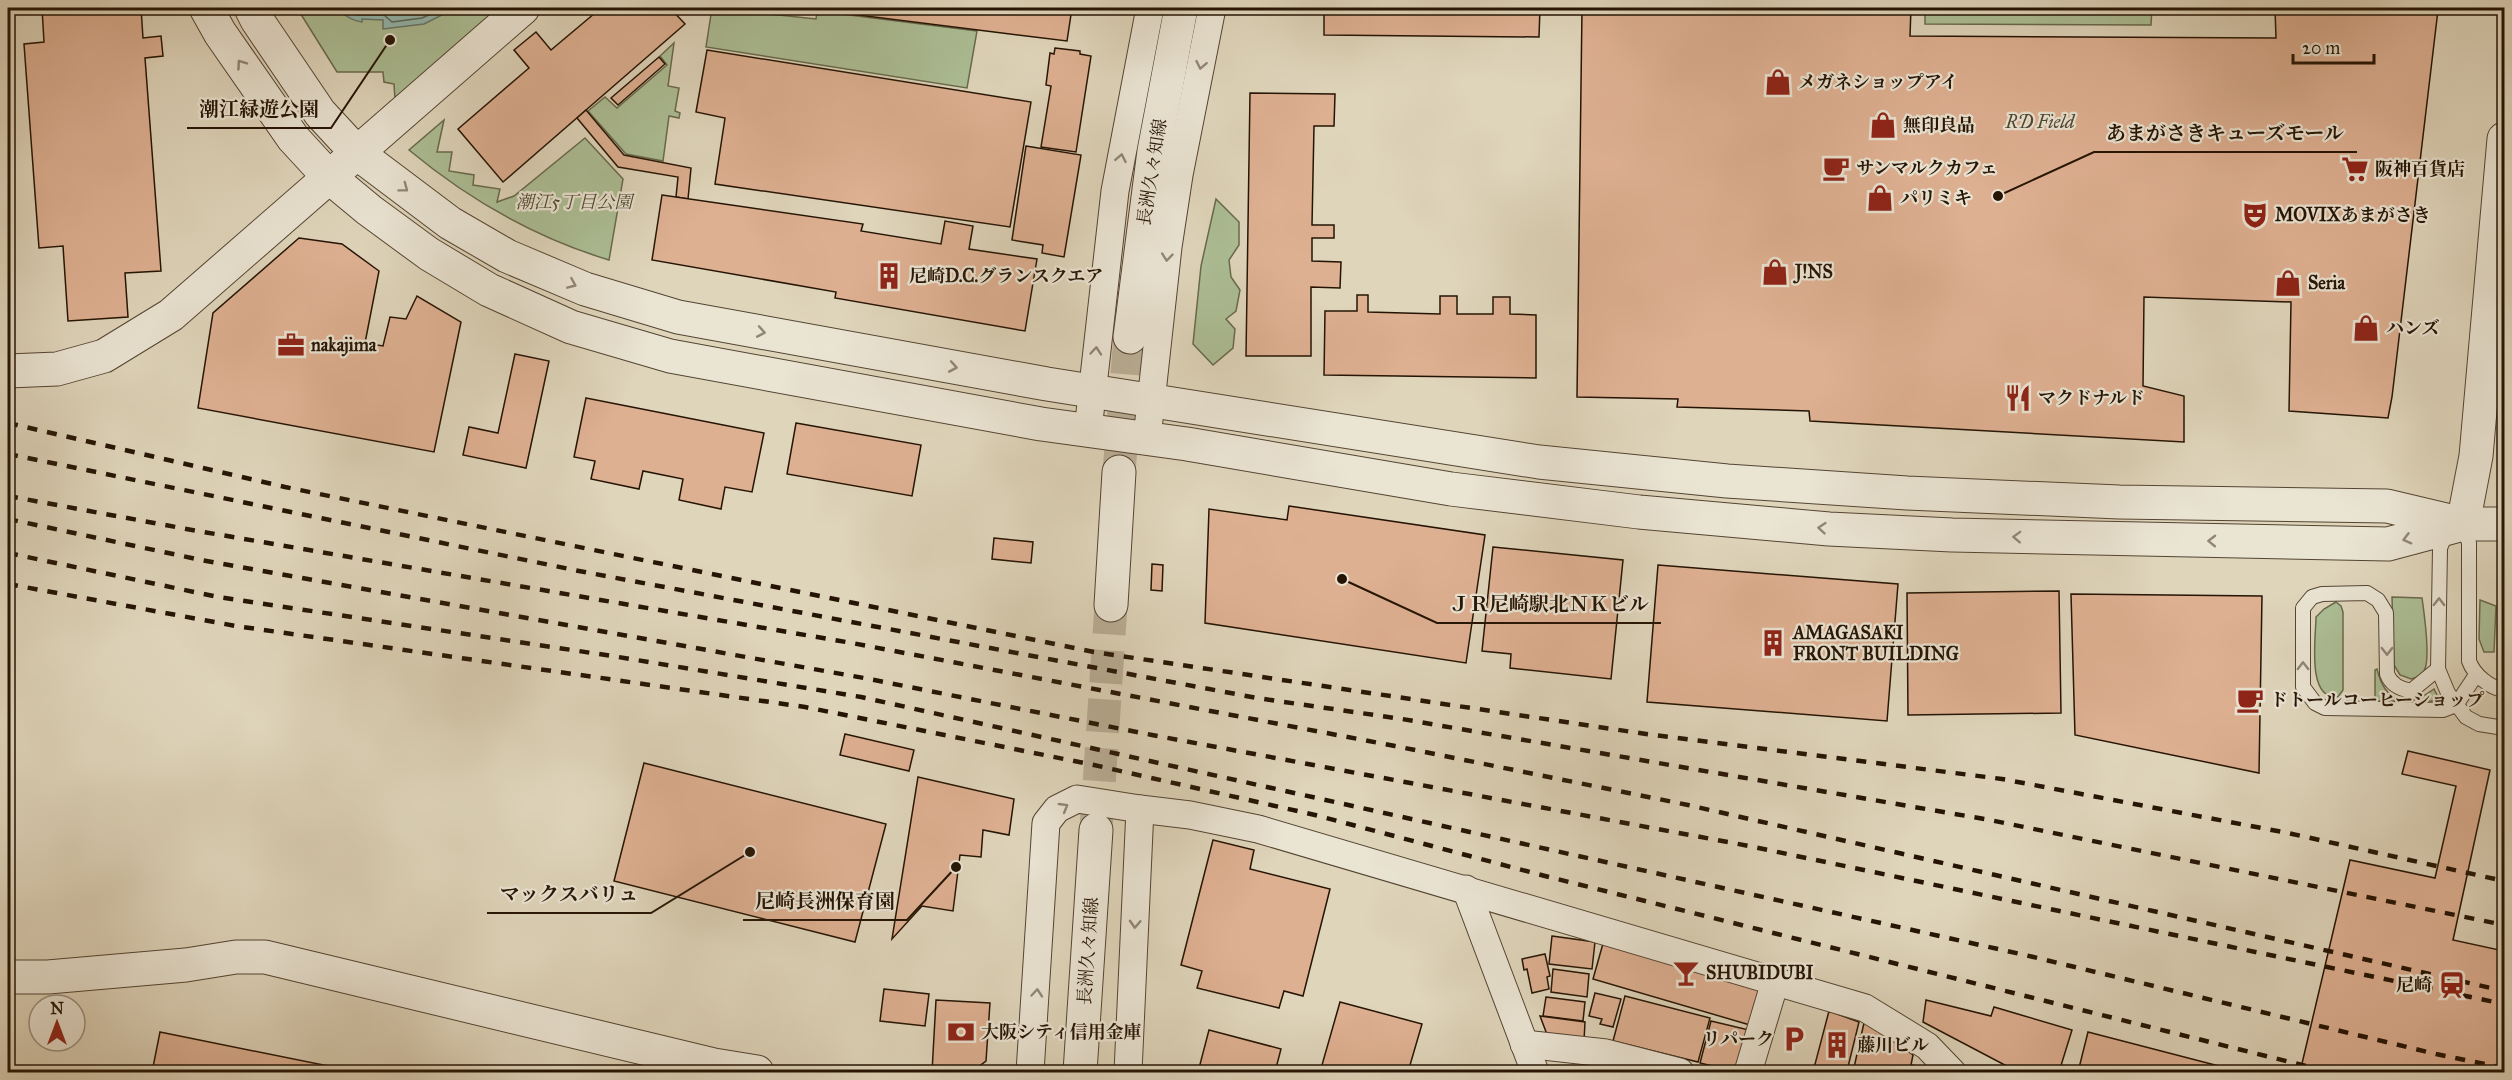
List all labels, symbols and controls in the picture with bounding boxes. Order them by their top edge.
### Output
scale bar [2293,27,2374,65]
text: 20 m [2302,37,2340,59]
one-way arrow [237,59,248,70]
one-way arrow [1195,60,1208,70]
shop icon: メガネショップアイ [1763,67,1793,97]
place label: メガネショップアイ [1798,71,1958,93]
callout: 潮江緑遊公園 [187,90,331,128]
text: 潮江緑遊公園 [199,97,319,121]
shop icon: 無印良品 [1868,110,1898,140]
park label: RD Field [2005,111,2076,133]
place label: 無印良品 [1903,114,1975,136]
callout: あまがさきキューズモール [2094,114,2357,152]
street label: 長洲久々知線 [1133,117,1171,227]
text: あまがさきキューズモール [2106,121,2344,145]
one-way arrow [1114,153,1127,163]
cafe icon: サンマルクカフェ [1821,153,1851,183]
supermarket icon: 阪神百貨店 [2340,154,2370,184]
place label: サンマルクカフェ [1856,157,1998,179]
place label: 阪神百貨店 [2375,158,2465,180]
one-way arrow [397,181,408,192]
shop icon: パリミキ [1865,183,1895,213]
place label: パリミキ [1900,187,1972,209]
park label: 潮江5丁目公園 [516,191,635,213]
theatre icon: MOVIXあまがさき [2240,200,2270,230]
place label: MOVIXあまがさき [2275,204,2431,226]
one-way arrow [1161,252,1174,261]
shop icon: J!NS [1760,257,1790,287]
building icon: 尼崎D.C.グランスクエア [874,261,904,291]
place label: J!NS [1793,261,1833,284]
place label: 尼崎D.C.グランスクエア [909,265,1103,287]
shop icon: Seria [2273,268,2303,298]
place label: Seria [2308,272,2346,294]
one-way arrow [566,277,577,289]
shop icon: ハンズ [2351,313,2381,343]
place label: ハンズ [2386,317,2439,339]
one-way arrow [756,325,766,338]
office icon: nakajima [276,330,306,360]
place label: nakajima [311,334,377,357]
one-way arrow [1089,347,1102,356]
one-way arrow [948,360,958,373]
restaurant icon: マクドナルド [2003,383,2033,413]
place label: マクドナルド [2038,387,2145,409]
one-way arrow [1818,522,1827,535]
one-way arrow [2013,531,2022,543]
one-way arrow [2402,531,2412,544]
one-way arrow [2208,534,2217,547]
callout: ＪＲ尼崎駅北ＮＫビル [1437,585,1661,623]
text: ＪＲ尼崎駅北ＮＫビル [1449,592,1649,616]
one-way arrow [2433,598,2445,607]
place label: AMAGASAKI FRONT BUILDING [1792,622,1959,665]
building icon: AMAGASAKI FRONT BUILDING [1758,628,1788,658]
one-way arrow [2381,647,2393,656]
one-way arrow [2297,662,2309,671]
cafe icon: ドトールコーヒーショップ [2235,685,2265,715]
place label: ドトールコーヒーショップ [2270,689,2484,711]
one-way arrow [1058,802,1068,814]
callout: マックスバリュ [487,875,651,913]
text: マックスバリュ [500,882,638,906]
callout: 尼崎長洲保育園 [743,882,907,920]
text: 尼崎長洲保育園 [755,889,895,913]
street label: 長洲久々知線 [1073,896,1103,1006]
one-way arrow [1128,920,1141,929]
bar icon: SHUBIDUBI [1671,958,1701,988]
place label: SHUBIDUBI [1706,962,1814,984]
station icon: 尼崎 [2437,970,2467,1000]
place label: 尼崎 [2396,974,2432,996]
one-way arrow [1030,989,1043,998]
north arrow [27,993,87,1053]
text: N [50,999,64,1018]
bank icon: 大阪シティ信用金庫 [946,1017,976,1047]
place label: 大阪シティ信用金庫 [981,1021,1142,1043]
parking icon: リパーク [1779,1024,1809,1054]
place label: リパーク [1703,1028,1774,1050]
building icon: 藤川ビル [1822,1030,1852,1060]
place label: 藤川ビル [1857,1034,1929,1056]

